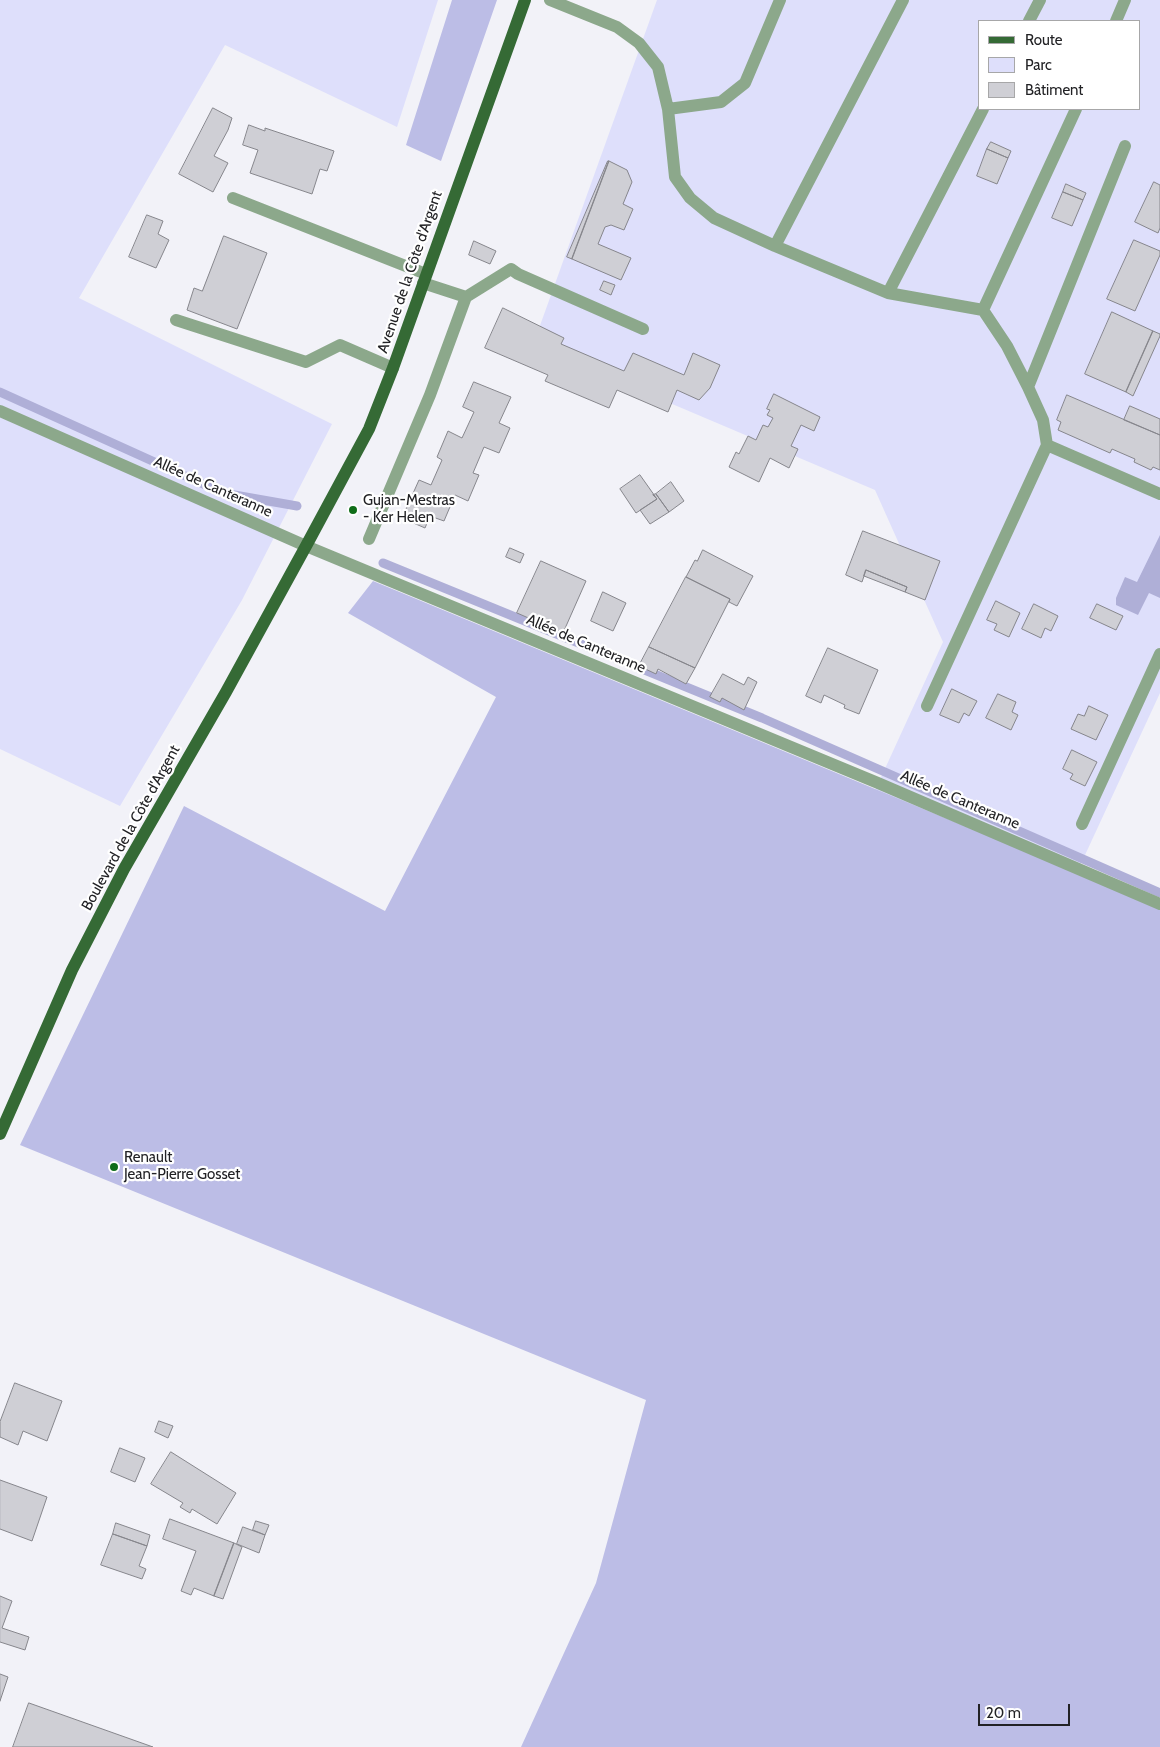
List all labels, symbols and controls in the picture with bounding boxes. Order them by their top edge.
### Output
legend [978,20,1140,110]
text: Route [1025,31,1063,49]
text: Parc [1025,56,1052,74]
text: Bâtiment [1025,81,1083,99]
street label: Avenue de la Côte d'Argent [374,189,446,355]
street label: Allée de Canteranne [151,453,275,521]
place label: Gujan-Mestras - Ker Helen [363,492,455,527]
marker: Gujan-Mestras - Ker Helen [347,504,359,516]
street label: Allée de Canteranne [524,611,648,677]
street label: Boulevard de la Côte d'Argent [78,742,184,914]
street label: Allée de Canteranne [898,767,1022,833]
place label: Renault Jean-Pierre Gosset [124,1149,240,1184]
marker: Renault Jean-Pierre Gosset [108,1161,120,1173]
scale bar [980,1694,1072,1726]
text: 20 m [986,1704,1021,1722]

